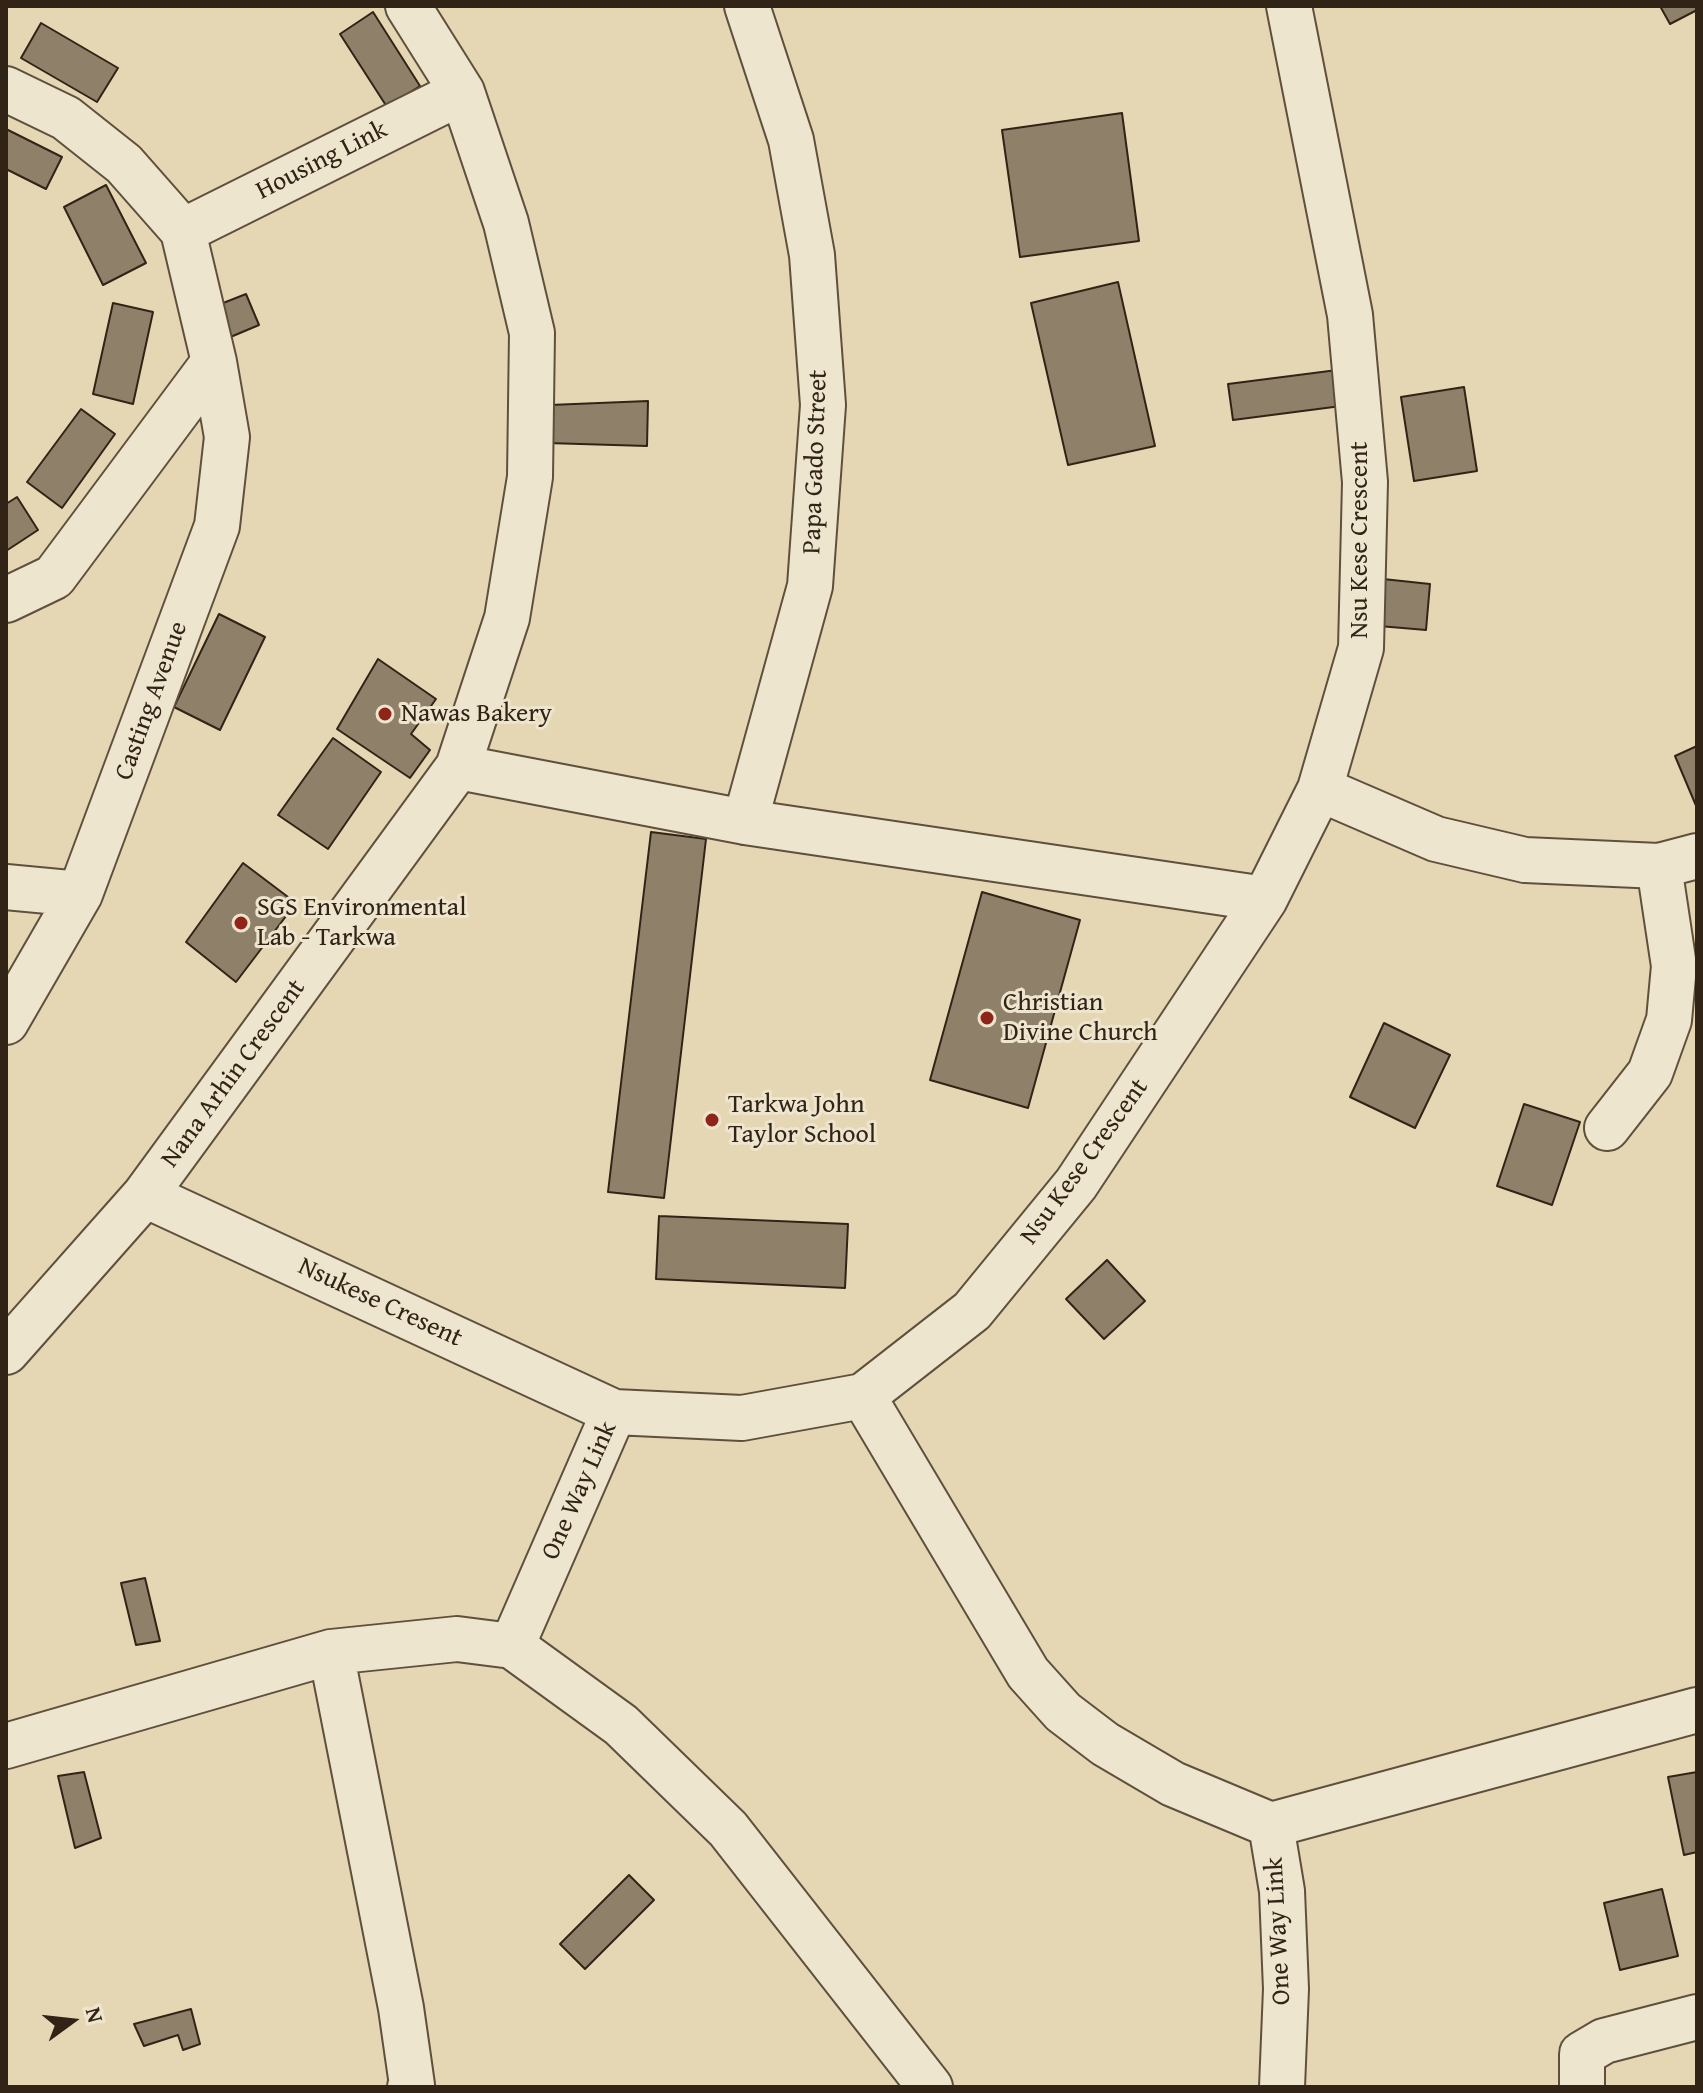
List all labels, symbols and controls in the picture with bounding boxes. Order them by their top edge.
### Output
street label: Housing Link [251,115,393,207]
street label: Papa Gado Street [797,369,835,555]
street label: Nsu Kese Crescent [1344,441,1376,639]
street label: Casting Avenue [109,617,195,785]
place label: Nawas Bakery [401,698,552,730]
marker: Nawas Bakery [376,705,394,723]
place label: SGS Environmental Lab - Tarkwa [257,892,466,954]
marker: SGS Environmental Lab - Tarkwa [232,914,250,932]
street label: Nana Arhin Crescent [155,974,313,1174]
place label: Christian Divine Church [1003,987,1158,1048]
marker: Christian Divine Church [978,1009,996,1027]
street label: Nsu Kese Crescent [1014,1073,1156,1251]
place label: Tarkwa John Taylor School [728,1089,876,1150]
marker: Tarkwa John Taylor School [703,1111,721,1129]
street label: Nsukese Cresent [293,1251,467,1355]
street label: One Way Link [536,1417,624,1565]
street label: One Way Link [1260,1856,1298,2006]
north arrow [32,1981,112,2061]
text: N [78,2004,113,2026]

